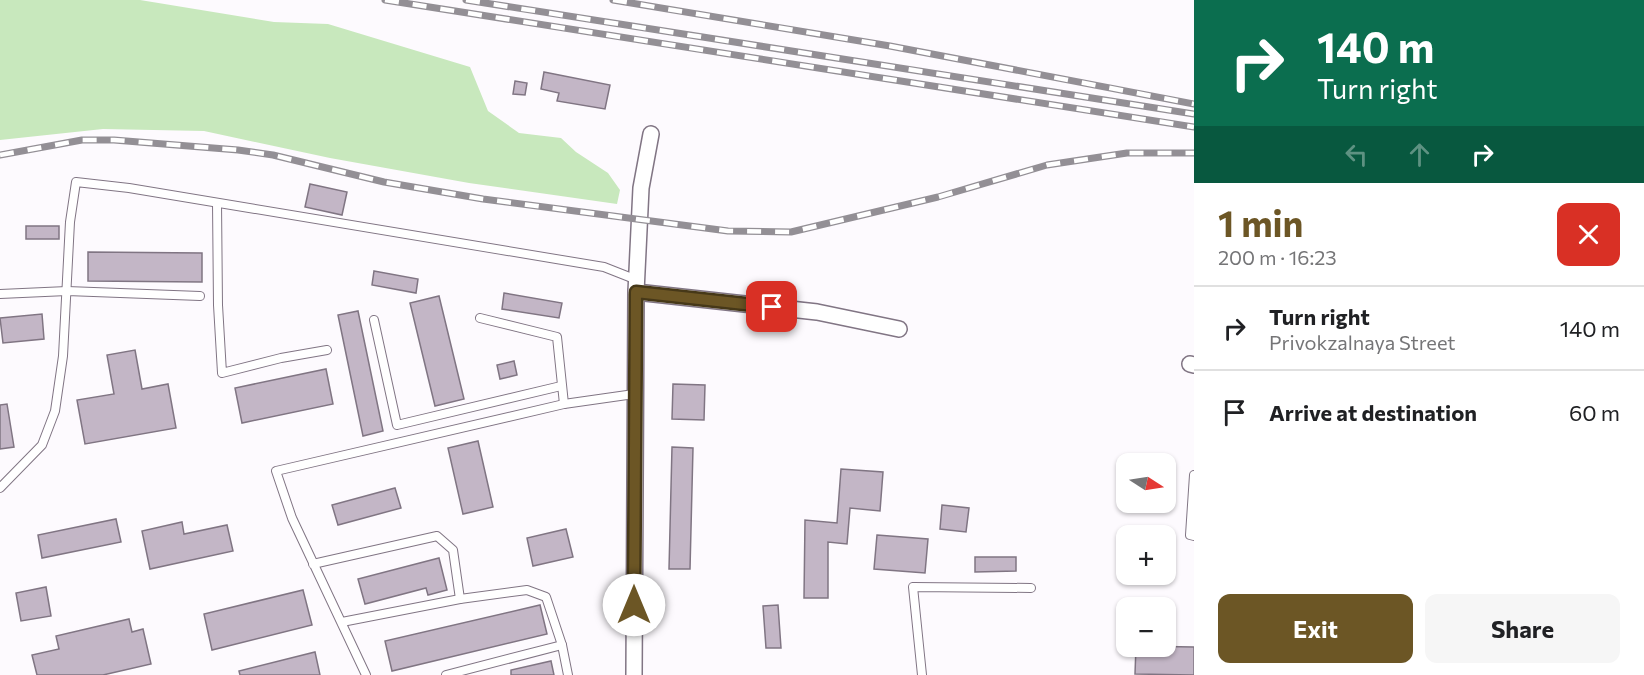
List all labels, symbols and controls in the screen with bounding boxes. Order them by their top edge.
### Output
text: 140 m [1317,20,1434,72]
icon: right [1218,24,1296,102]
text: Turn right [1317,72,1437,105]
icon: left [1340,138,1373,171]
icon: ahead [1403,138,1436,171]
icon: right [1466,138,1499,171]
text: 1 min [1218,200,1303,244]
button: close [1557,203,1620,266]
text: 200 m · 16:23 [1218,245,1337,269]
pin [746,281,797,332]
icon: arrive [755,290,788,323]
text: Turn right [1269,303,1370,330]
icon: right [1218,312,1251,345]
text: 140 m [1560,315,1620,342]
text: Privokzalnaya Street [1269,330,1456,354]
icon: arrive [1218,396,1251,429]
text: Arrive at destination [1269,399,1477,426]
text: 60 m [1569,399,1620,426]
north arrow [1116,453,1176,513]
map controls [1116,453,1176,657]
button: + [1116,525,1176,585]
position arrow [602,573,666,637]
button: Exit [1218,594,1413,663]
button: Share [1425,594,1620,663]
button: − [1116,597,1176,657]

